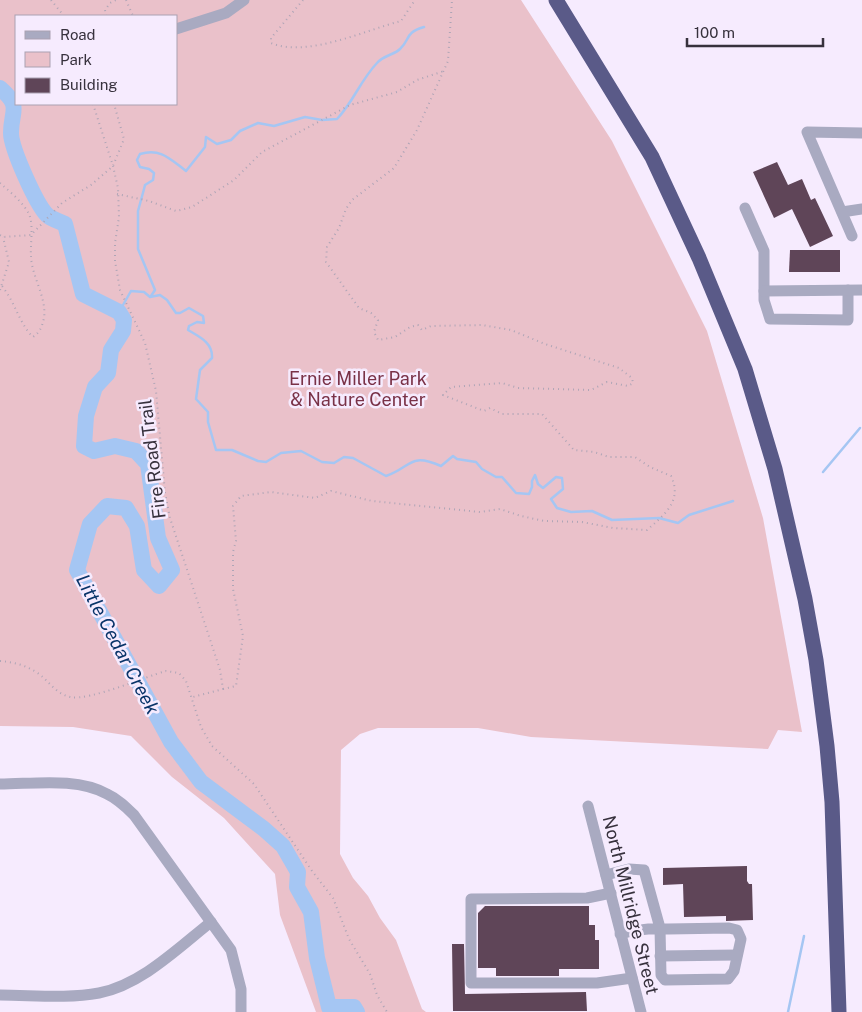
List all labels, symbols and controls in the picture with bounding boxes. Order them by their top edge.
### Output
legend [15,15,178,105]
scale bar [687,15,823,47]
text: 100 m [694,24,735,41]
text: Road [60,26,96,43]
text: Park [60,51,92,68]
text: Building [60,76,118,93]
park label: Ernie Miller Park & Nature Center [289,368,427,410]
street label: Fire Road Trail [134,398,170,520]
water label: Little Cedar Creek [72,570,164,718]
street label: North Millridge Street [599,814,663,996]

